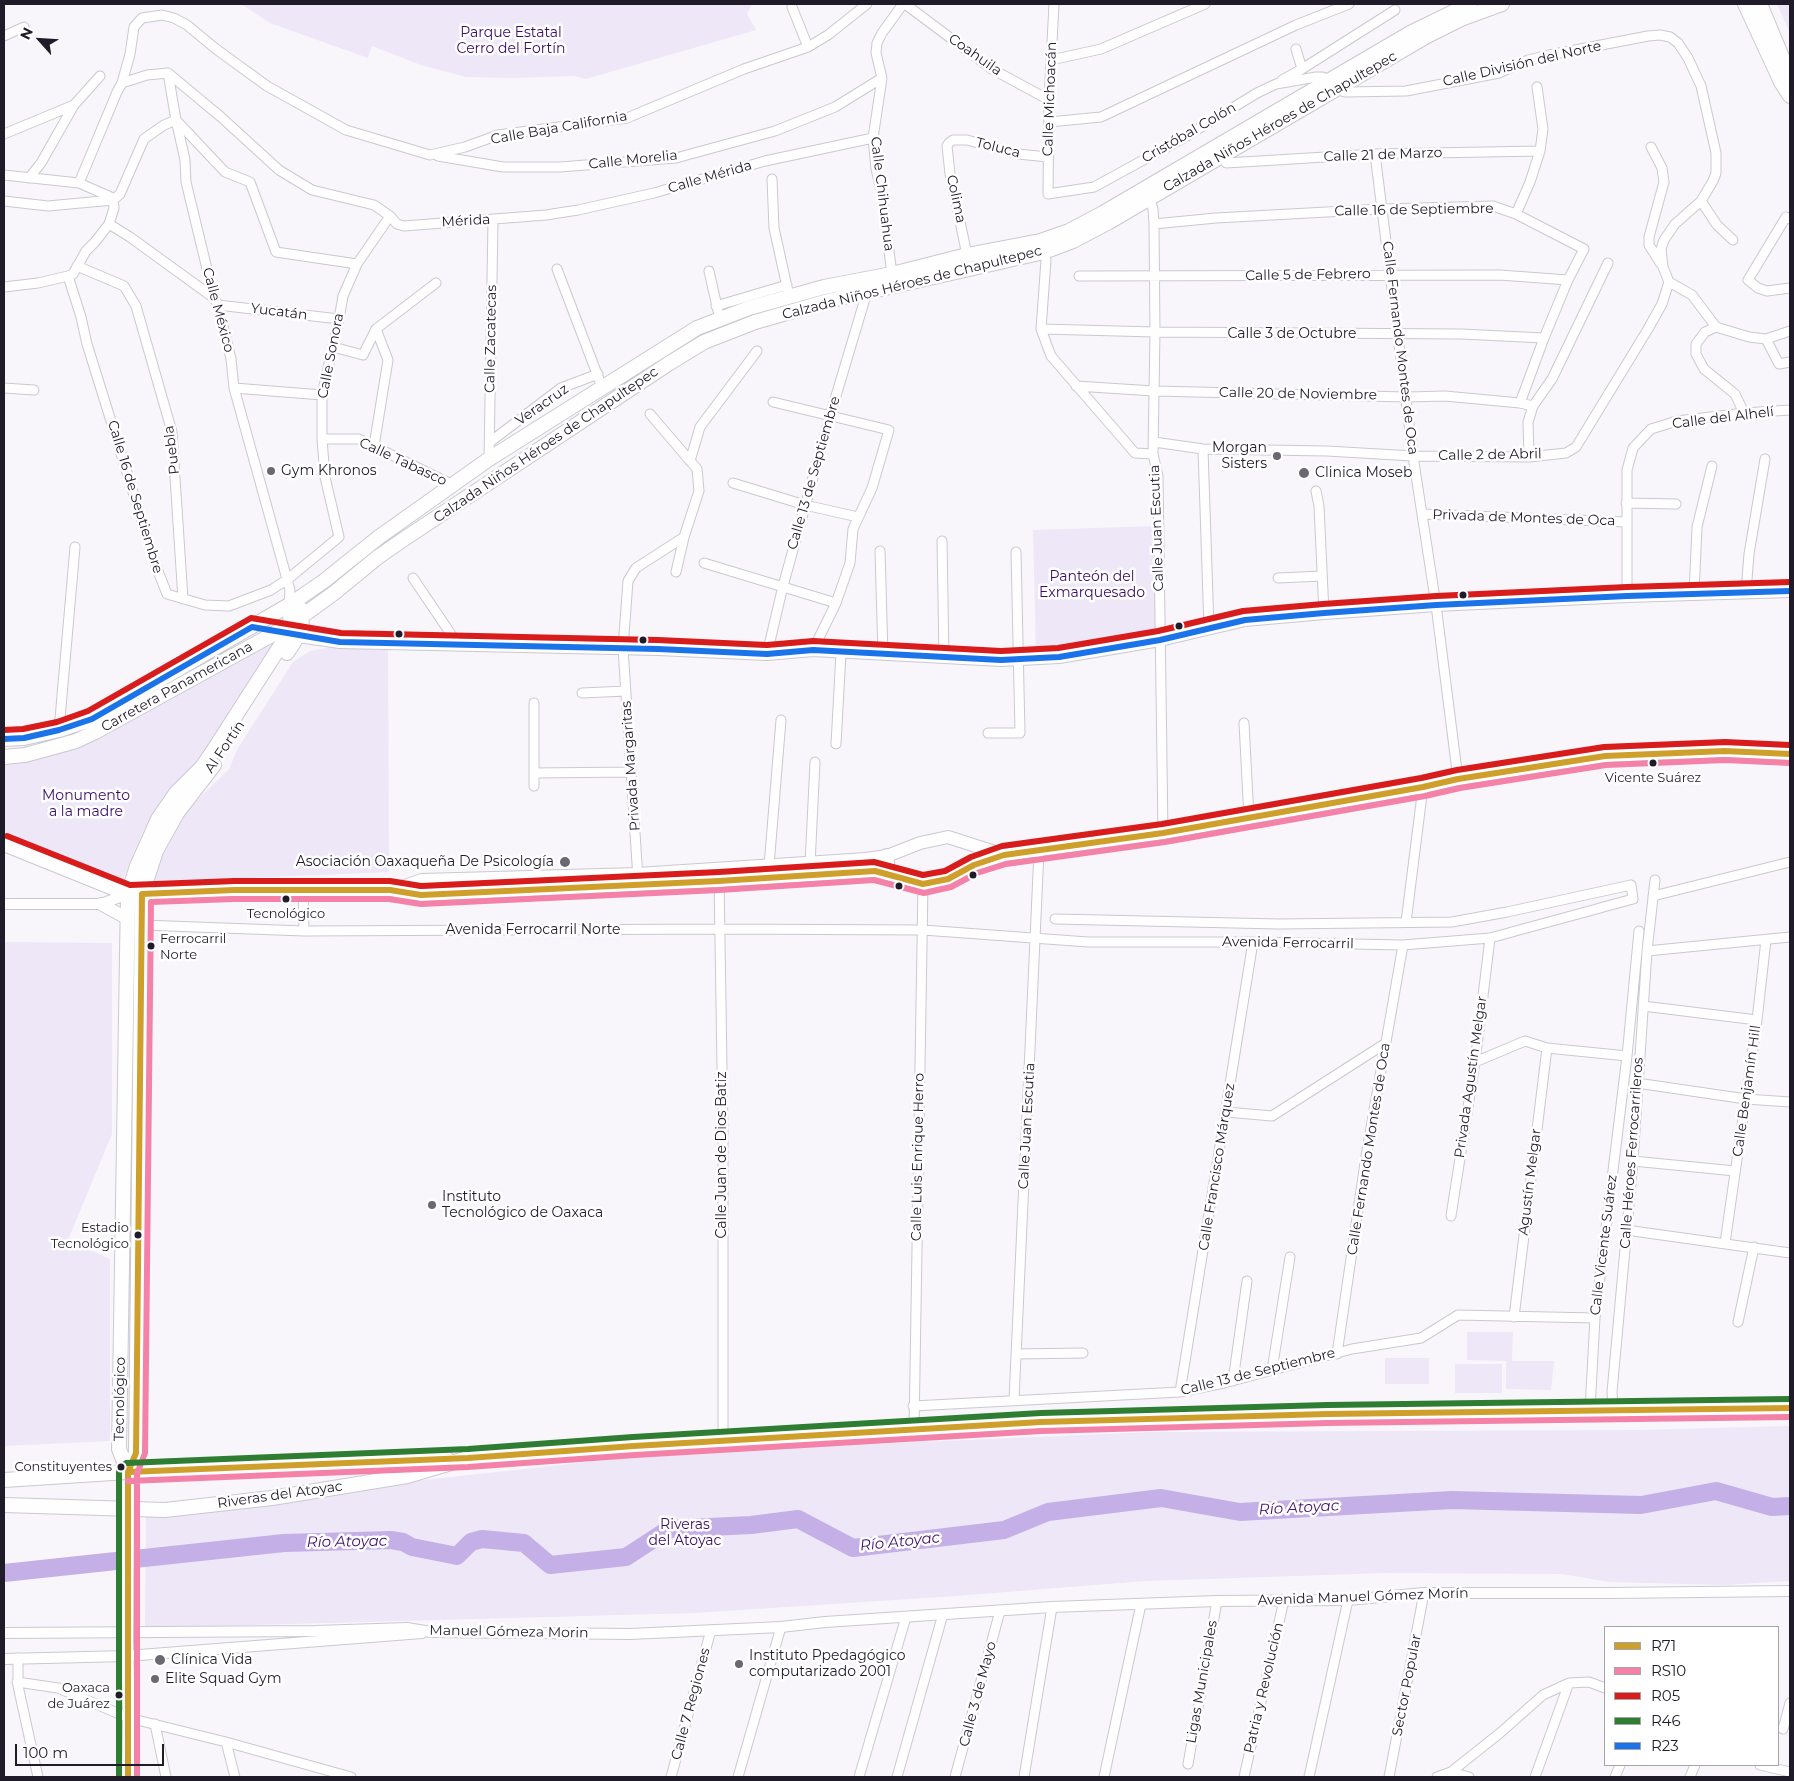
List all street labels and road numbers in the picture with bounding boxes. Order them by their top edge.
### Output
street label: Coahuila [945,31,1005,79]
street label: Calle División del Norte [1441,38,1603,90]
street label: Calle Michoacán [1040,41,1060,157]
street label: Calzada Niños Héroes de Chapultepec [1160,48,1400,196]
street label: Cristóbal Colón [1139,99,1239,167]
street label: Calle Baja California [489,108,629,148]
street label: Toluca [974,134,1022,162]
street label: Calle Chihuahua [867,136,897,252]
street label: Calle 21 de Marzo [1323,145,1443,165]
street label: Calle Morelia [588,147,678,173]
street label: Calle Mérida [666,157,754,197]
street label: Colima [943,173,969,225]
street label: Calle 16 de Septiembre [1334,200,1494,220]
street label: Mérida [441,211,491,231]
street label: Calle Fernando Montes de Oca [1379,240,1421,456]
street label: Calzada Niños Héroes de Chapultepec [780,243,1044,323]
street label: Calle México [199,266,237,354]
street label: Calle 5 de Febrero [1245,266,1371,284]
street label: Calle Zacatecas [482,285,500,393]
street label: Yucatán [250,300,308,324]
street label: Calle Sonora [314,312,348,400]
street label: Calle 3 de Octubre [1227,326,1357,342]
street label: Calzada Niños Héroes de Chapultepec [431,363,661,527]
street label: Veracruz [512,381,572,429]
street label: Calle 20 de Noviembre [1219,384,1377,404]
street label: Calle 13 de Septiembre [784,394,844,552]
street label: Calle del Alhelí [1671,403,1775,433]
street label: Calle 16 de Septiembre [104,418,166,576]
street label: Puebla [161,424,183,476]
street label: Calle Tabasco [357,434,449,490]
street label: Calle 2 de Abril [1438,446,1542,464]
street label: Calle Juan Escutia [1146,464,1168,592]
street label: Privada de Montes de Oca [1432,506,1616,530]
street label: Carretera Panamericana [98,638,256,736]
street label: Privada Margaritas [618,700,644,832]
street label: Al Fortín [201,718,249,776]
street label: Avenida Ferrocarril Norte [445,922,621,938]
street label: Avenida Ferrocarril [1222,933,1354,953]
street label: Privada Agustín Melgar [1451,995,1491,1159]
street label: Calle Benjamín Hill [1729,1024,1765,1158]
street label: Calle Fernando Montes de Oca [1344,1042,1394,1256]
street label: Calle Héroes Ferrocarrileros [1617,1057,1647,1249]
street label: Calle Juan Escutia [1015,1062,1039,1190]
street label: Calle Juan de Dios Batiz [714,1071,730,1239]
street label: Calle Luis Enrique Herro [908,1073,928,1241]
street label: Calle Francisco Márquez [1195,1082,1239,1252]
street label: Agustín Melgar [1515,1128,1545,1236]
street label: Calle Vicente Suárez [1587,1174,1621,1316]
street label: Calle 13 de Septiembre [1179,1345,1337,1399]
street label: Tecnológico [111,1357,129,1441]
street label: Riveras del Atoyac [216,1478,344,1512]
street label: Avenida Manuel Gómez Morín [1257,1585,1469,1609]
street label: Ligas Municipales [1183,1619,1221,1745]
street label: Patria y Revolución [1241,1621,1287,1755]
street label: Manuel Gómeza Morin [429,1622,589,1642]
street label: Sector Popular [1389,1632,1425,1738]
street label: Calle 3 de Mayo [956,1639,1000,1749]
street label: Calle 7 Regiones [668,1646,714,1762]

